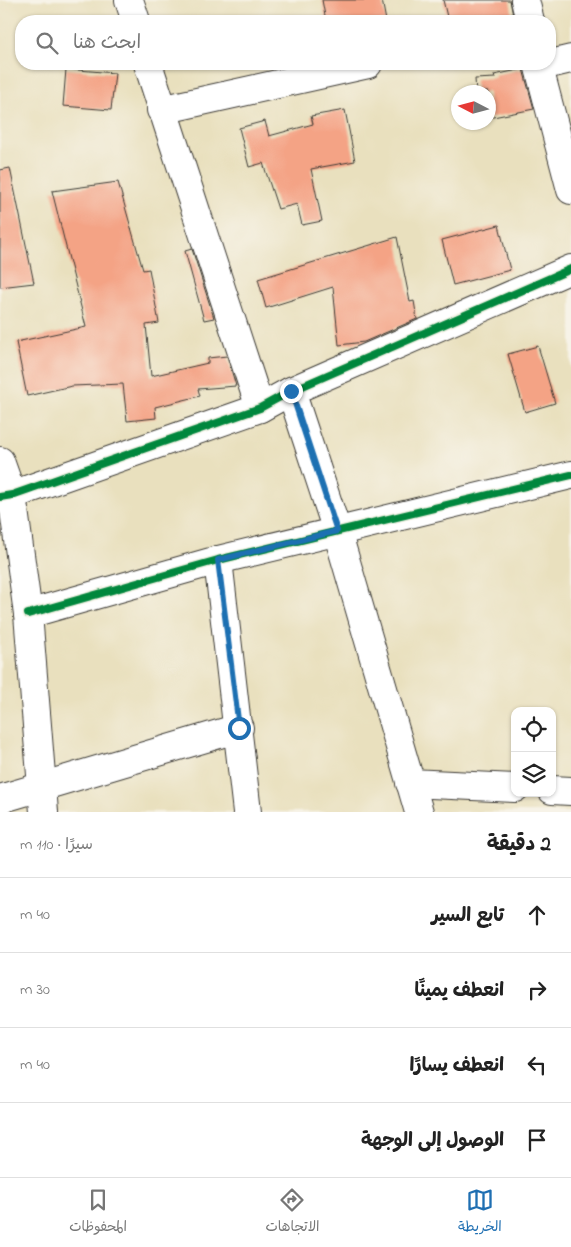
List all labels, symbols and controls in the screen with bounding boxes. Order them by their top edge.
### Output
search box [15,15,556,70]
icon: search [33,29,61,57]
text: ابحث هنا [73,30,141,57]
north arrow [451,85,496,130]
route end [280,380,303,403]
map controls [511,707,556,797]
button: locate [511,707,556,752]
route start [228,717,251,740]
button: layers [511,752,556,797]
text: 2 دقيقة [487,830,551,860]
text: سيرًا · 110 m [20,833,93,857]
icon: ahead [523,901,551,929]
text: 40 m [20,903,50,927]
text: تابع السير [432,903,504,930]
icon: right [523,976,551,1004]
text: 30 m [20,978,50,1002]
text: انعطف يمينًا [414,978,504,1005]
icon: left [523,1051,551,1079]
text: 40 m [20,1053,50,1077]
text: انعطف يسارًا [409,1053,504,1080]
icon: arrive [523,1126,551,1154]
text: الوصول إلى الوجهة [361,1128,504,1155]
tab: المحفوظات [69,1186,127,1239]
tab: الاتجاهات [265,1186,320,1239]
tab: الخريطة [458,1186,502,1239]

